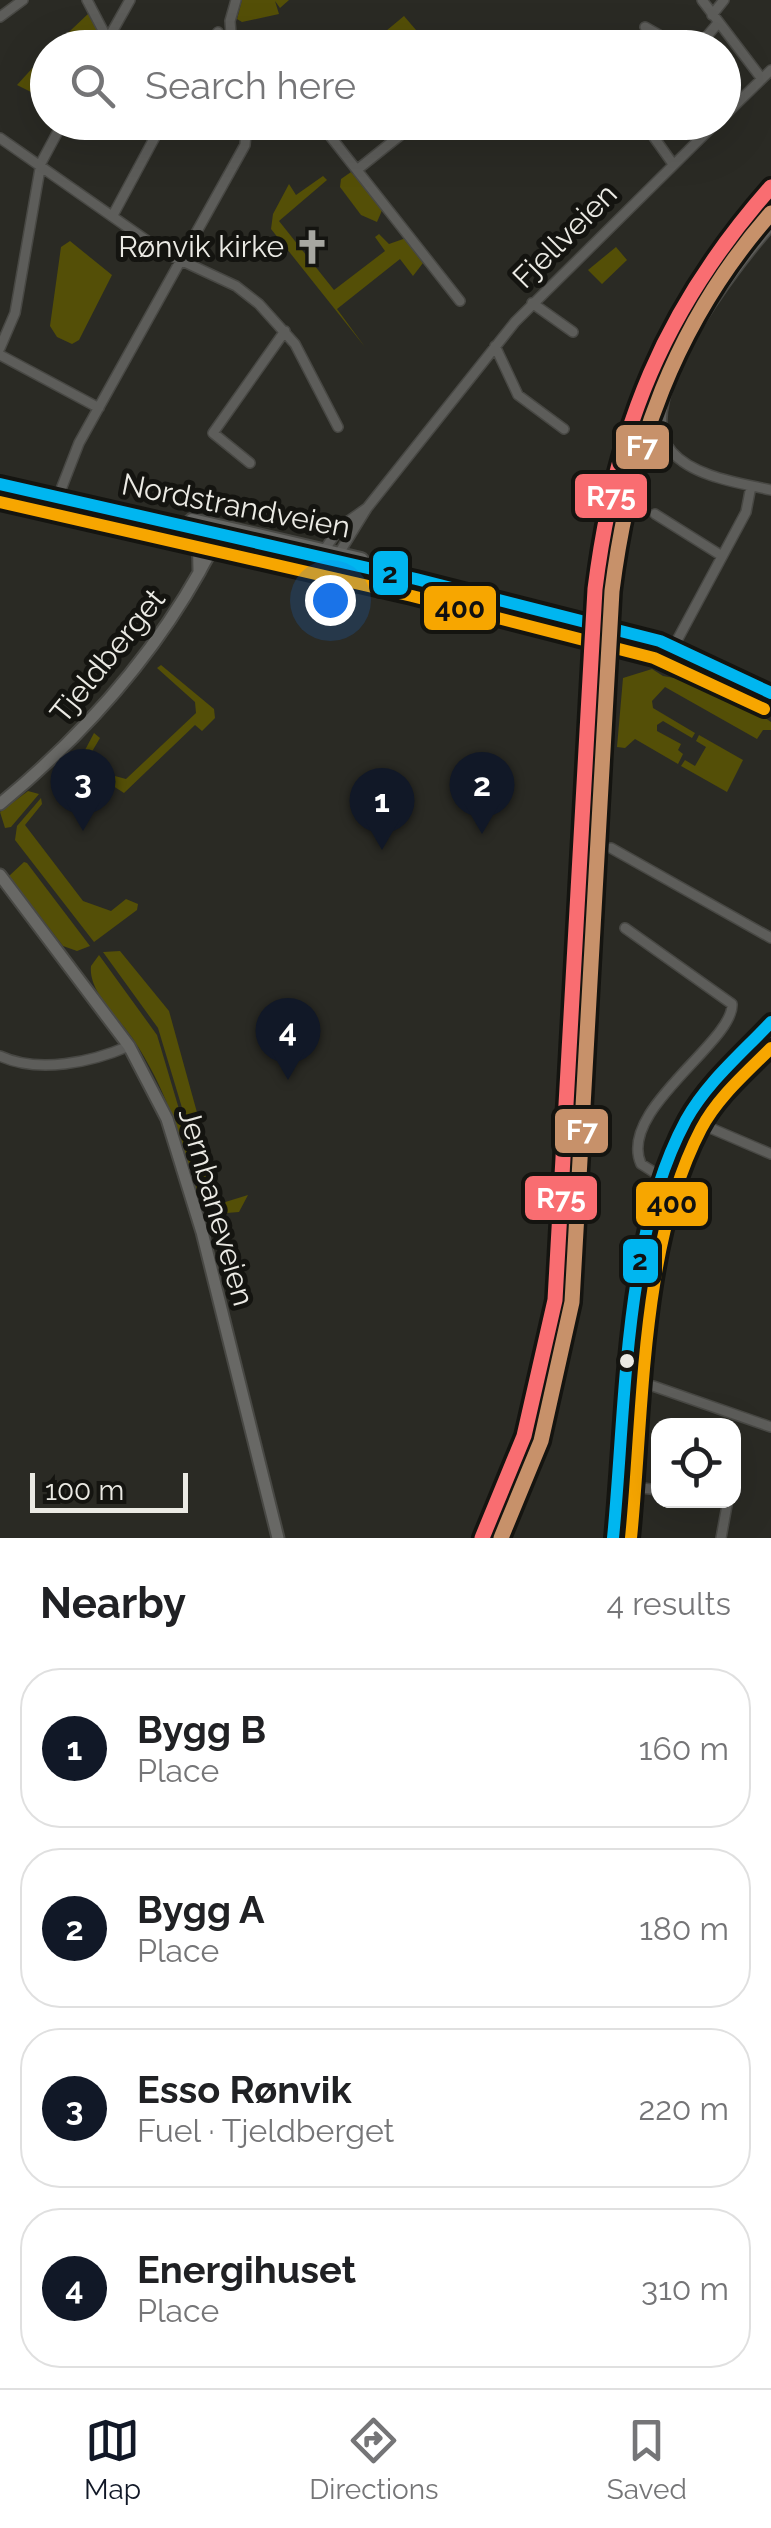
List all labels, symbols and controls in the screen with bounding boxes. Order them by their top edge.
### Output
search box [30,30,741,140]
icon: search [65,58,120,113]
text: Search here [145,63,356,108]
street label: Fjellveien [505,176,624,295]
church icon: Rønvik kirke [293,228,331,266]
place label: Rønvik kirke [118,229,284,264]
line badge: F7 [614,423,671,471]
text: F7 [626,430,658,463]
street label: Nordstrandveien [119,466,353,545]
line badge: R75 [573,472,649,520]
text: R75 [586,480,636,513]
line badge: 2 [371,549,410,597]
text: 2 [382,557,398,590]
your location [305,575,356,626]
street label: Tjeldberget [43,582,172,730]
line badge: 400 [422,584,498,632]
text: 400 [435,592,485,625]
pin: 3 [51,748,116,831]
pin: 2 [450,752,514,834]
pin: 1 [350,768,414,850]
pin: 4 [256,998,320,1080]
street label: Jernbaneveien [172,1104,261,1310]
line badge: F7 [553,1107,610,1155]
text: F7 [566,1114,598,1147]
line badge: R75 [523,1174,599,1222]
line badge: 400 [634,1180,710,1228]
text: R75 [536,1182,586,1215]
text: 400 [647,1187,697,1220]
line badge: 2 [621,1237,660,1285]
text: 2 [632,1244,648,1277]
unlabelled marker [617,1351,637,1371]
map controls [651,1418,741,1508]
button: locate [651,1418,741,1508]
scale bar [30,1468,188,1512]
text: 100 m [45,1474,124,1507]
text: Nearby [40,1579,186,1628]
text: 4 results [607,1585,731,1622]
text: Bygg B [137,1707,266,1752]
text: 1 [67,1730,82,1767]
text: 160 m [639,1730,729,1767]
text: Place [137,1752,219,1789]
text: Bygg A [137,1887,265,1932]
text: 2 [65,1910,84,1947]
text: 180 m [639,1910,729,1947]
text: Place [137,1932,219,1969]
text: Esso Rønvik [137,2067,352,2112]
text: 3 [66,2090,83,2127]
text: 220 m [639,2090,729,2127]
text: Fuel · Tjeldberget [137,2112,394,2149]
text: Energihuset [137,2247,356,2292]
text: 4 [65,2270,84,2307]
text: 310 m [641,2270,729,2307]
text: Place [137,2292,219,2329]
tab: Map [84,2413,141,2506]
tab: Directions [309,2413,439,2506]
tab: Saved [607,2413,687,2506]

